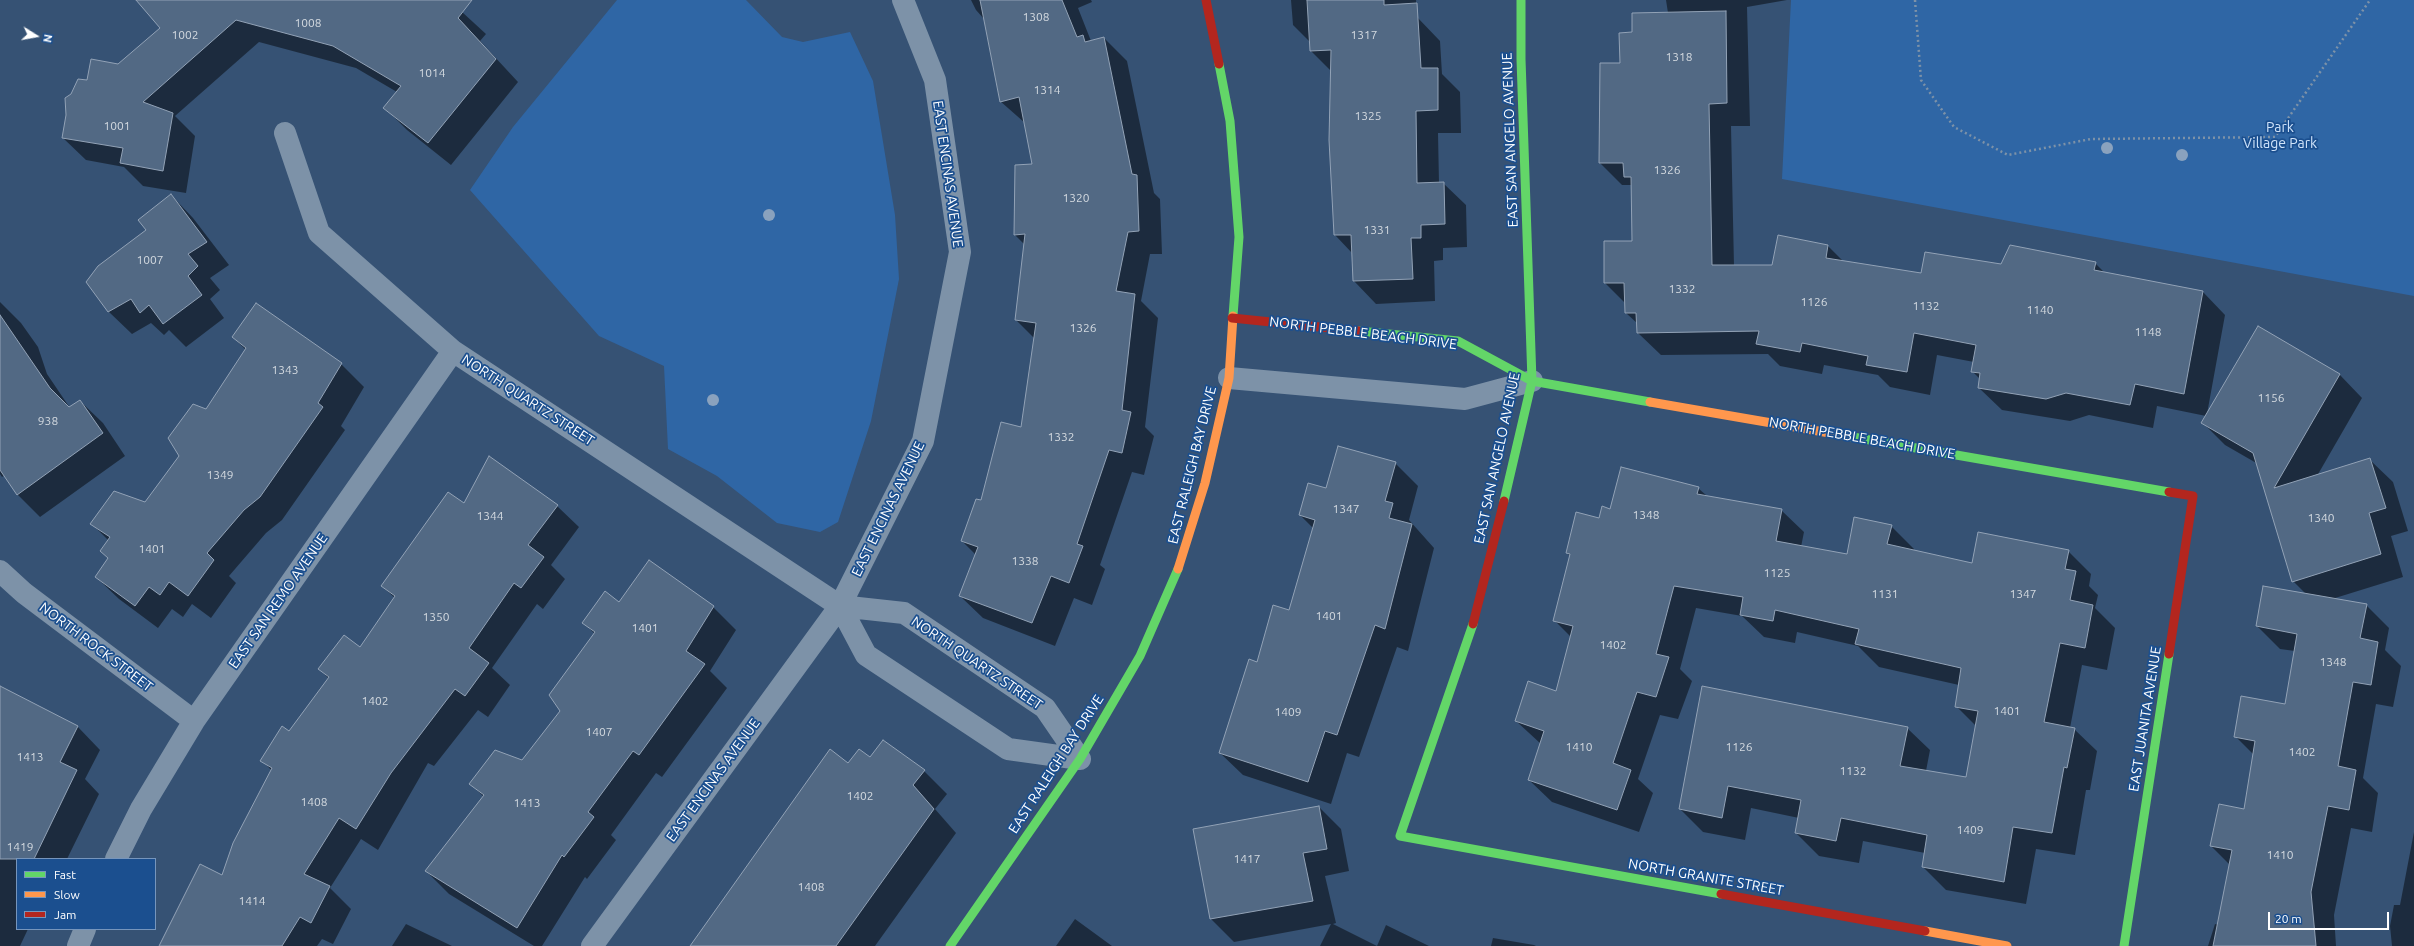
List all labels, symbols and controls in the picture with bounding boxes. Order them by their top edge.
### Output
house number: 1308 [1022,10,1050,24]
north arrow [16,16,56,56]
house number: 1008 [294,16,322,30]
house number: 1002 [171,28,199,42]
house number: 1317 [1350,28,1378,42]
text: N [41,33,54,43]
house number: 1318 [1665,50,1693,64]
street label: EAST SAN ANGELO AVENUE [1499,52,1521,228]
house number: 1014 [418,66,446,80]
house number: 1314 [1033,83,1061,97]
street label: EAST ENCINAS AVENUE [929,100,967,248]
house number: 1325 [1354,109,1382,123]
house number: 1001 [103,119,131,133]
park label: Park Village Park [2243,119,2317,152]
house number: 1326 [1653,163,1681,177]
house number: 1320 [1062,191,1090,205]
house number: 1331 [1363,223,1391,237]
house number: 1007 [136,253,164,267]
house number: 1332 [1668,282,1696,296]
house number: 1126 [1800,295,1828,309]
house number: 1132 [1912,299,1940,313]
house number: 1140 [2026,303,2054,317]
street label: NORTH PEBBLE BEACH DRIVE [1268,313,1458,353]
house number: 1326 [1069,321,1097,335]
house number: 1148 [2134,325,2162,339]
street label: NORTH QUARTZ STREET [459,351,597,449]
house number: 1343 [271,363,299,377]
street label: EAST SAN ANGELO AVENUE [1471,371,1523,545]
street label: EAST RALEIGH BAY DRIVE [1164,384,1220,546]
house number: 1156 [2257,391,2285,405]
street label: NORTH PEBBLE BEACH DRIVE [1768,413,1956,463]
house number: 938 [38,414,58,428]
house number: 1332 [1047,430,1075,444]
street label: EAST ENCINAS AVENUE [848,439,928,579]
house number: 1349 [206,468,234,482]
house number: 1347 [1332,502,1360,516]
house number: 1348 [1632,508,1660,522]
house number: 1344 [476,509,504,523]
house number: 1340 [2307,511,2335,525]
street label: EAST SAN REMO AVENUE [225,530,331,672]
house number: 1401 [138,542,166,556]
house number: 1338 [1011,554,1039,568]
house number: 1125 [1763,566,1791,580]
house number: 1131 [1871,587,1899,601]
house number: 1347 [2009,587,2037,601]
street label: NORTH ROCK STREET [36,599,156,695]
house number: 1401 [1315,609,1343,623]
house number: 1350 [422,610,450,624]
street label: NORTH QUARTZ STREET [908,613,1046,713]
house number: 1401 [631,621,659,635]
house number: 1402 [1599,638,1627,652]
street label: EAST JUANITA AVENUE [2125,645,2165,793]
house number: 1348 [2319,655,2347,669]
street label: EAST RALEIGH BAY DRIVE [1005,692,1107,836]
house number: 1402 [361,694,389,708]
house number: 1401 [1993,704,2021,718]
house number: 1409 [1274,705,1302,719]
street label: EAST ENCINAS AVENUE [663,715,763,845]
house number: 1407 [585,725,613,739]
house number: 1410 [1565,740,1593,754]
house number: 1126 [1725,740,1753,754]
house number: 1402 [2288,745,2316,759]
house number: 1413 [16,750,44,764]
house number: 1132 [1839,764,1867,778]
house number: 1402 [846,789,874,803]
house number: 1408 [300,795,328,809]
house number: 1413 [513,796,541,810]
house number: 1409 [1956,823,1984,837]
house number: 1419 [6,840,34,854]
house number: 1410 [2266,848,2294,862]
house number: 1417 [1233,852,1261,866]
street label: NORTH GRANITE STREET [1627,855,1785,899]
legend [16,858,156,930]
text: Fast [54,868,76,881]
house number: 1408 [797,880,825,894]
text: Slow [54,888,80,901]
house number: 1414 [238,894,266,908]
scale bar [2270,904,2391,930]
text: Jam [54,908,76,921]
text: 20 m [2275,912,2302,925]

